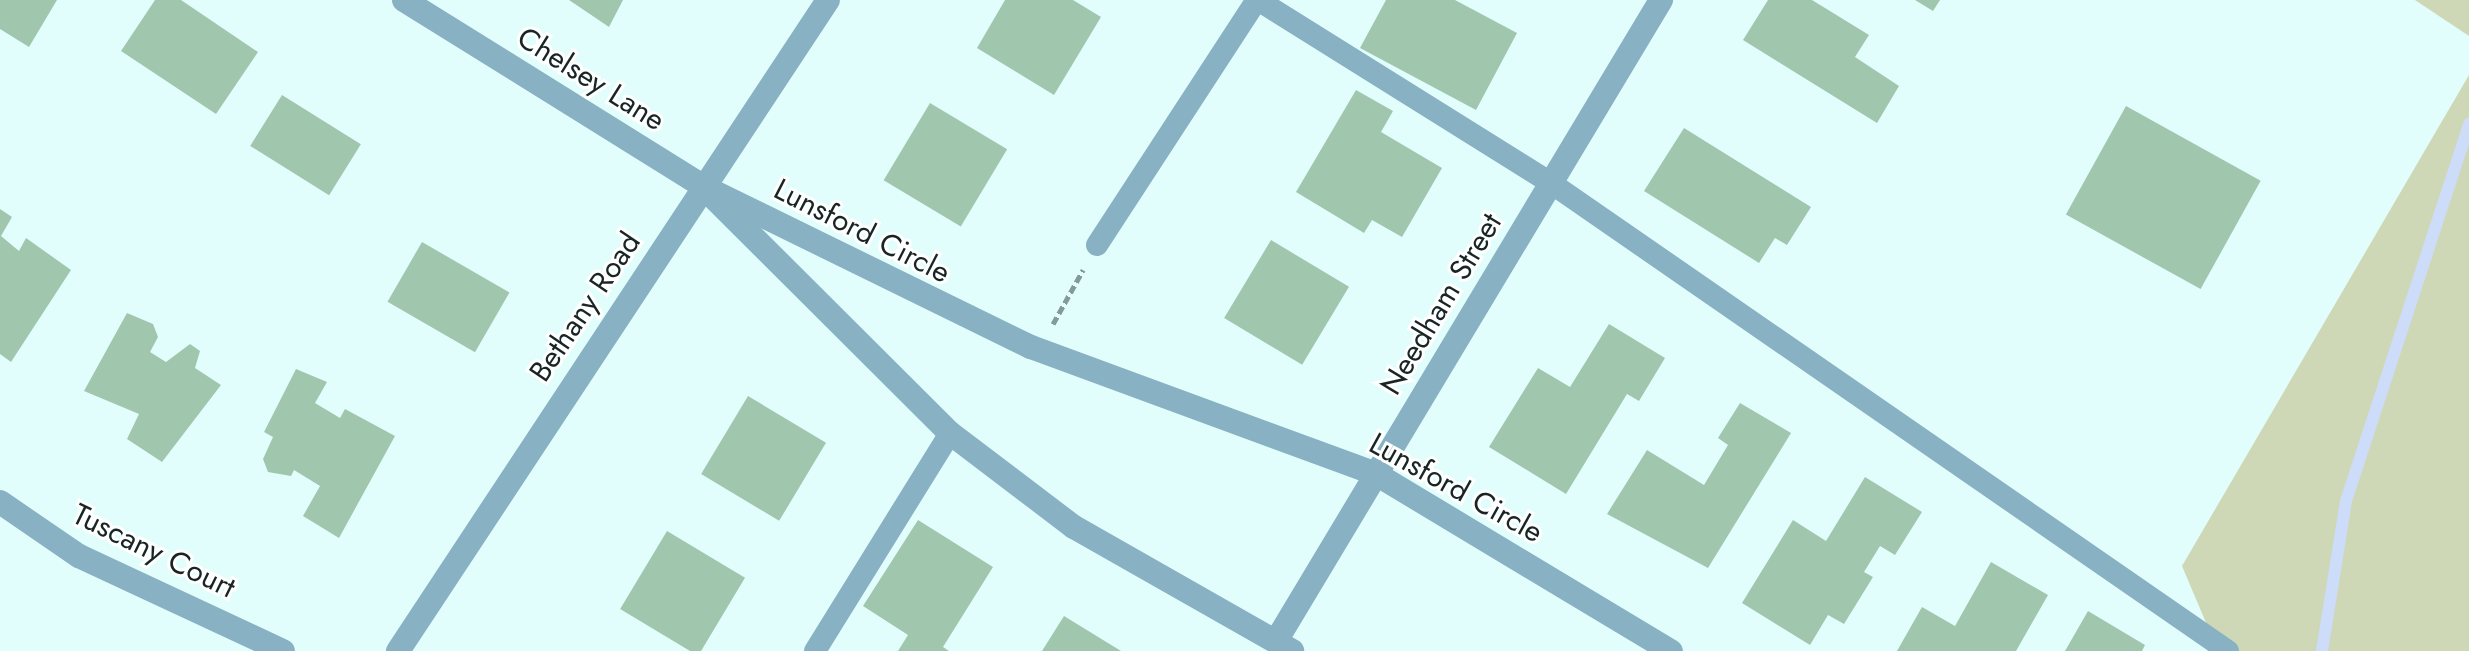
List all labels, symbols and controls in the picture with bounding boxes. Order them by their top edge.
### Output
street label: Chelsey Lane [511,19,671,139]
street label: Lunsford Circle [768,171,956,291]
street label: Needham Street [1373,207,1509,401]
street label: Bethany Road [522,226,648,388]
street label: Lunsford Circle [1363,426,1549,550]
street label: Tuscany Court [67,496,241,606]

